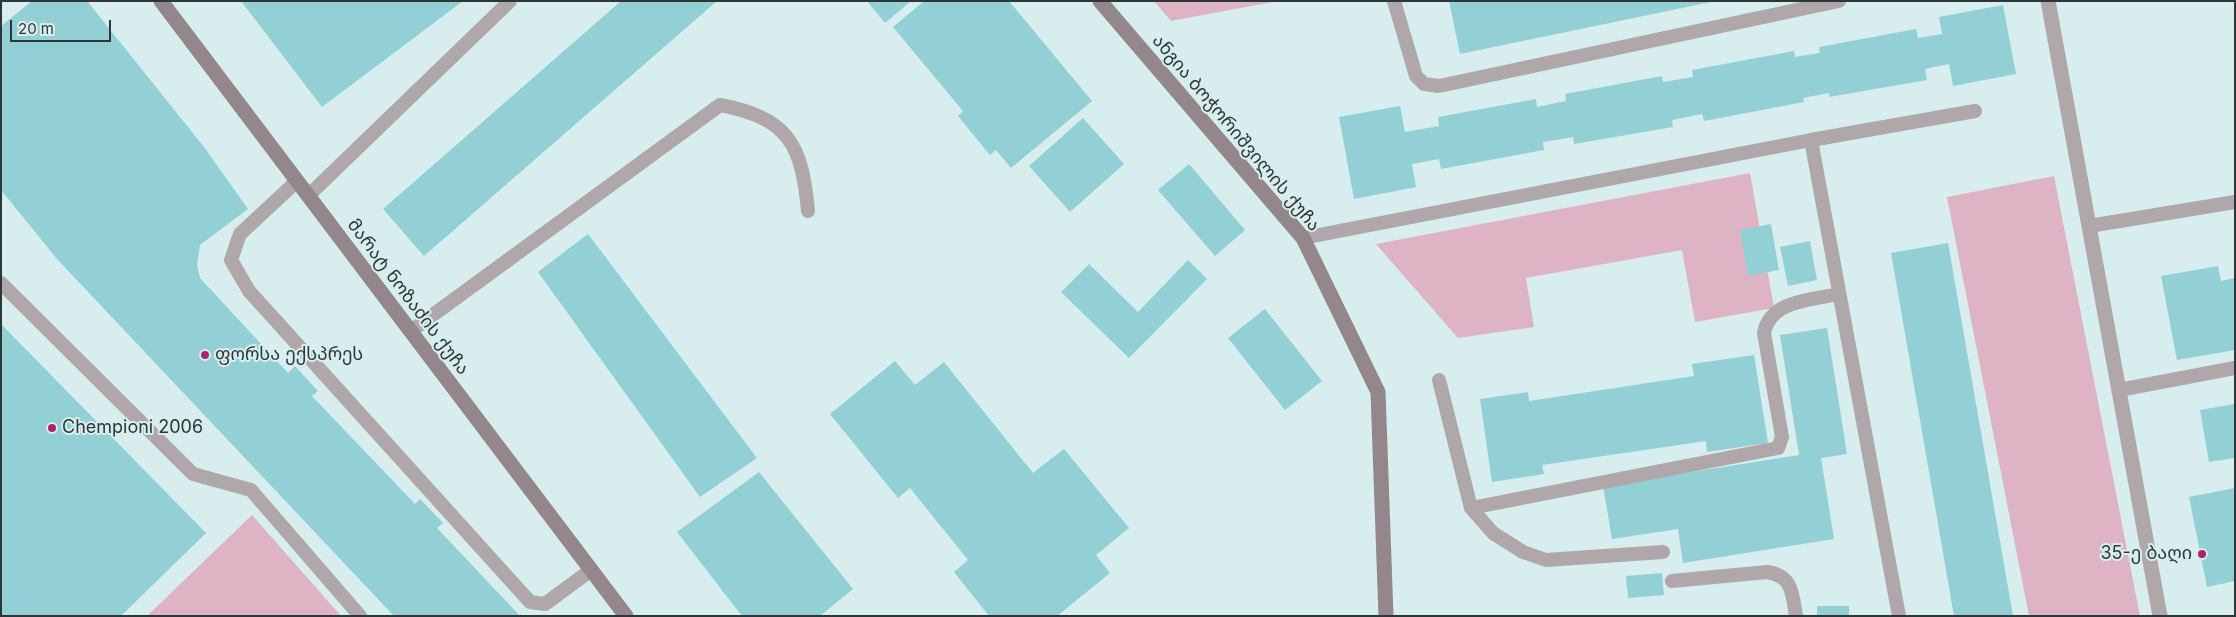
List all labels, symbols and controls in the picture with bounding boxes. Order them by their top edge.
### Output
scale bar [12,10,114,42]
text: 20 m [18,19,54,38]
street label: ანგია ბოჭორიშვილის ქუჩა [1147,30,1325,236]
street label: მარატ ნოზაძის ქუჩა [342,215,474,379]
place label: ფორსა ექსპრეს [215,344,363,366]
marker: ფორსა ექსპრეს [199,349,211,361]
place label: Chempioni 2006 [62,417,203,439]
marker: Chempioni 2006 [46,422,58,434]
place label: 35-ე ბაღი [2100,543,2192,565]
marker: 35-ე ბაღი [2196,548,2208,560]

